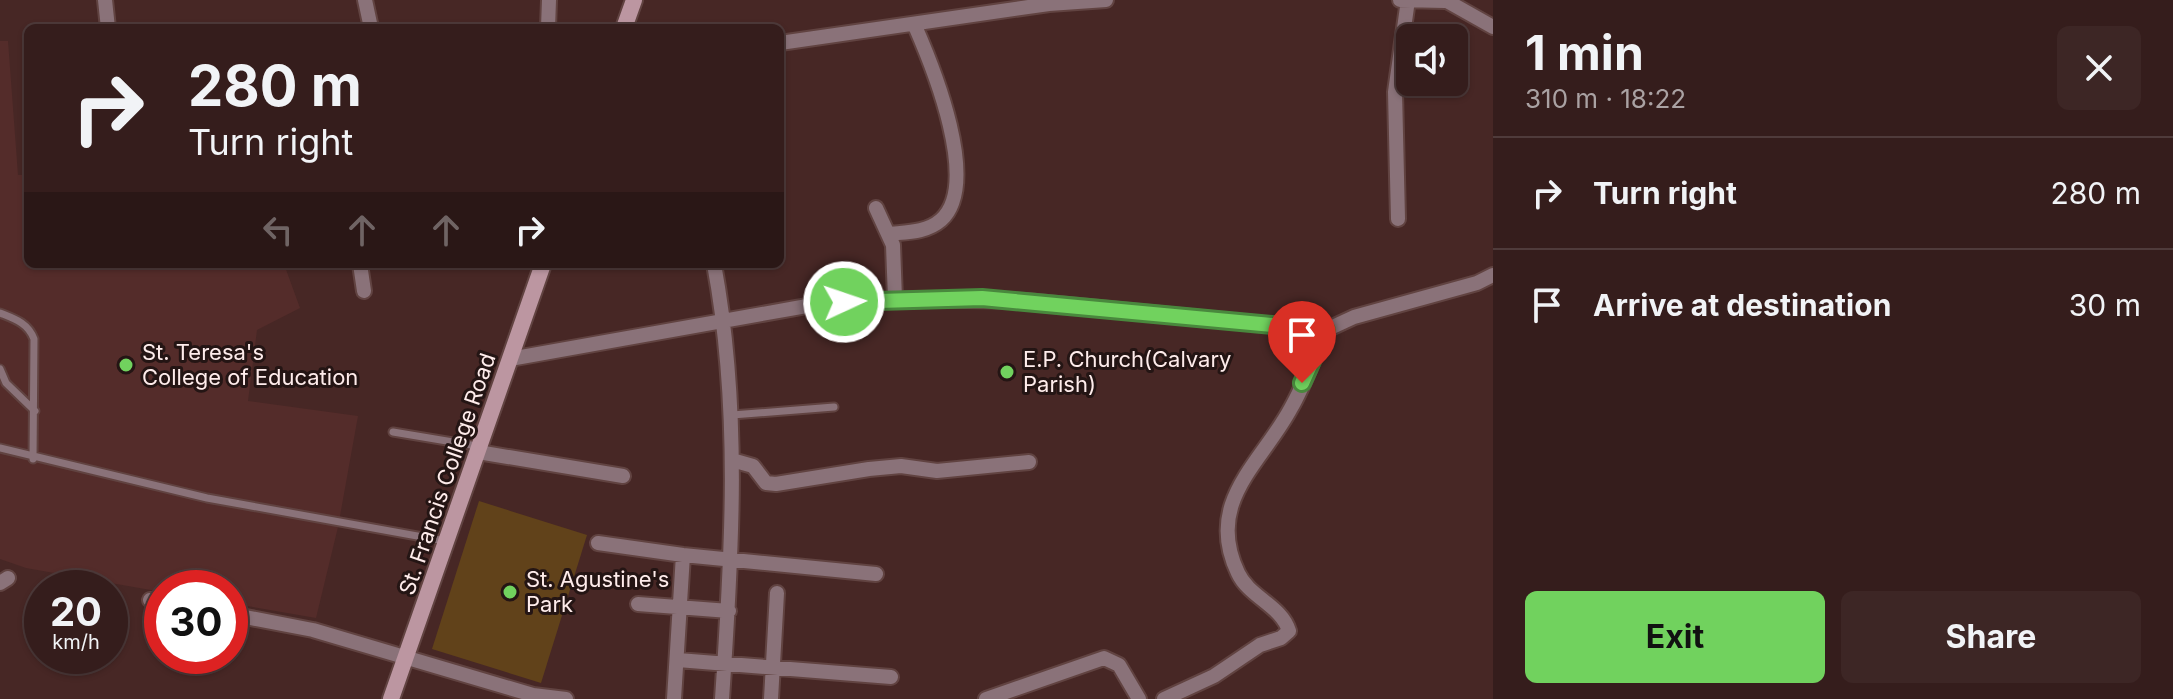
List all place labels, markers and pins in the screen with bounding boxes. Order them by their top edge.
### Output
pin [1268,301,1336,383]
place label: St. Teresa's College of Education [142,339,358,390]
place label: E.P. Church(Calvary Parish) [1023,346,1231,397]
marker: St. Teresa's College of Education [117,356,135,374]
marker: E.P. Church(Calvary Parish) [998,363,1016,381]
place label: St. Agustine's Park [526,566,669,617]
marker: St. Agustine's Park [501,583,519,601]

